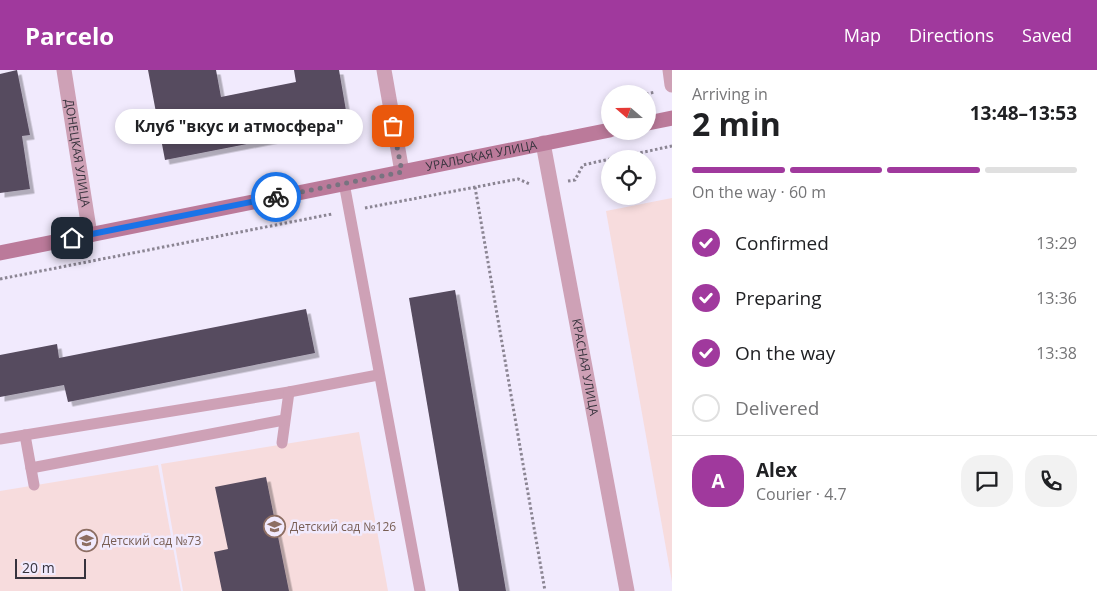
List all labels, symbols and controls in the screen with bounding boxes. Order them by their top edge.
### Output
text: Parcelo [25,19,114,52]
text: Map [844,23,881,47]
text: Directions [909,23,994,47]
text: Saved [1022,23,1072,47]
text: Arriving in [692,83,768,105]
north arrow [601,85,656,140]
map controls [601,85,656,205]
street label: ДОНЕЦКАЯ УЛИЦА [61,98,95,208]
text: 13:48–13:53 [970,100,1077,126]
text: 2 min [692,102,781,145]
pin [372,105,414,147]
callout: Клуб "вкус и атмосфера" [115,108,363,144]
icon: bag [379,112,407,140]
text: Клуб "вкус и атмосфера" [135,115,343,137]
street label: УРАЛЬСКАЯ УЛИЦА [424,136,539,175]
button: locate [601,150,656,205]
courier [251,172,301,222]
text: On the way · 60 m [692,181,826,203]
icon: bike [262,183,290,211]
pin [51,217,93,259]
icon: home [58,224,86,252]
icon: check [692,229,720,257]
text: Confirmed [735,230,829,256]
text: 13:29 [1036,232,1077,254]
icon: check [692,284,720,312]
text: Preparing [735,285,822,311]
text: 13:36 [1036,287,1077,309]
street label: КРАСНАЯ УЛИЦА [568,317,603,417]
icon: check [692,339,720,367]
text: On the way [735,340,835,366]
text: 13:38 [1036,342,1077,364]
text: Delivered [735,395,819,421]
button: chat [961,455,1013,507]
button: phone [1025,455,1077,507]
text: Alex [756,457,797,483]
text: A [711,468,725,494]
text: Courier · 4.7 [756,483,847,505]
school or university icon: Детский сад №126 [262,515,286,539]
place label: Детский сад №126 [290,518,396,535]
school or university icon: Детский сад №73 [74,529,98,553]
place label: Детский сад №73 [102,532,201,549]
scale bar [15,556,86,579]
text: 20 m [22,558,55,577]

